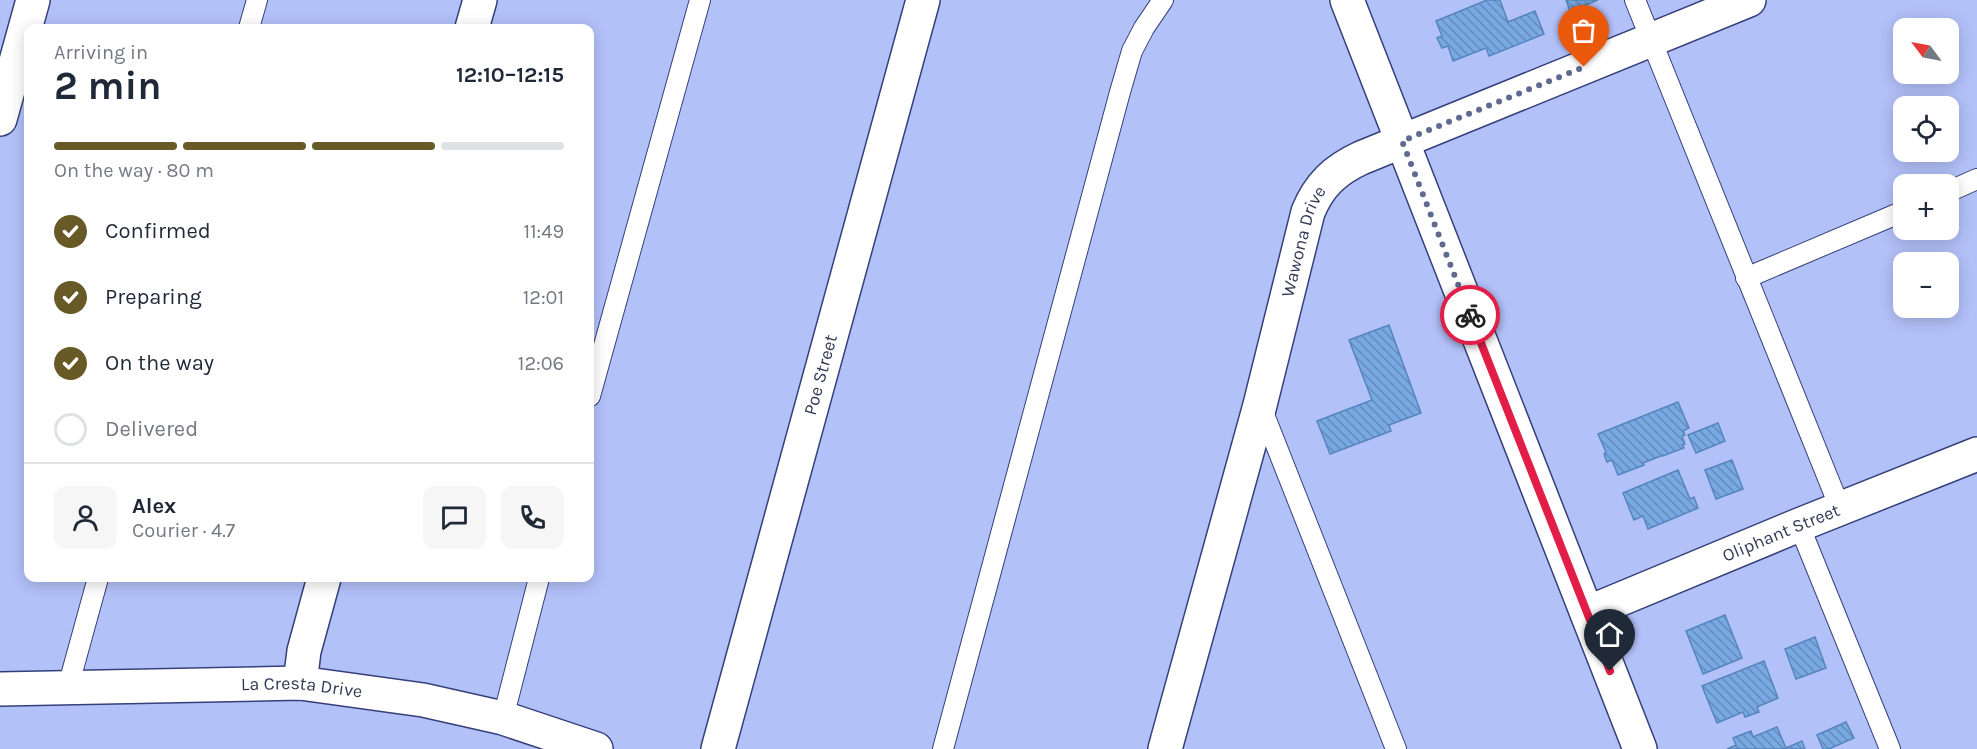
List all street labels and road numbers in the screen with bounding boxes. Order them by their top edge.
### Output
street label: Wawona Drive [1276,181,1331,300]
street label: Poe Street [799,332,842,418]
street label: Oliphant Street [1719,499,1843,567]
street label: La Cresta Drive [241,672,364,703]

